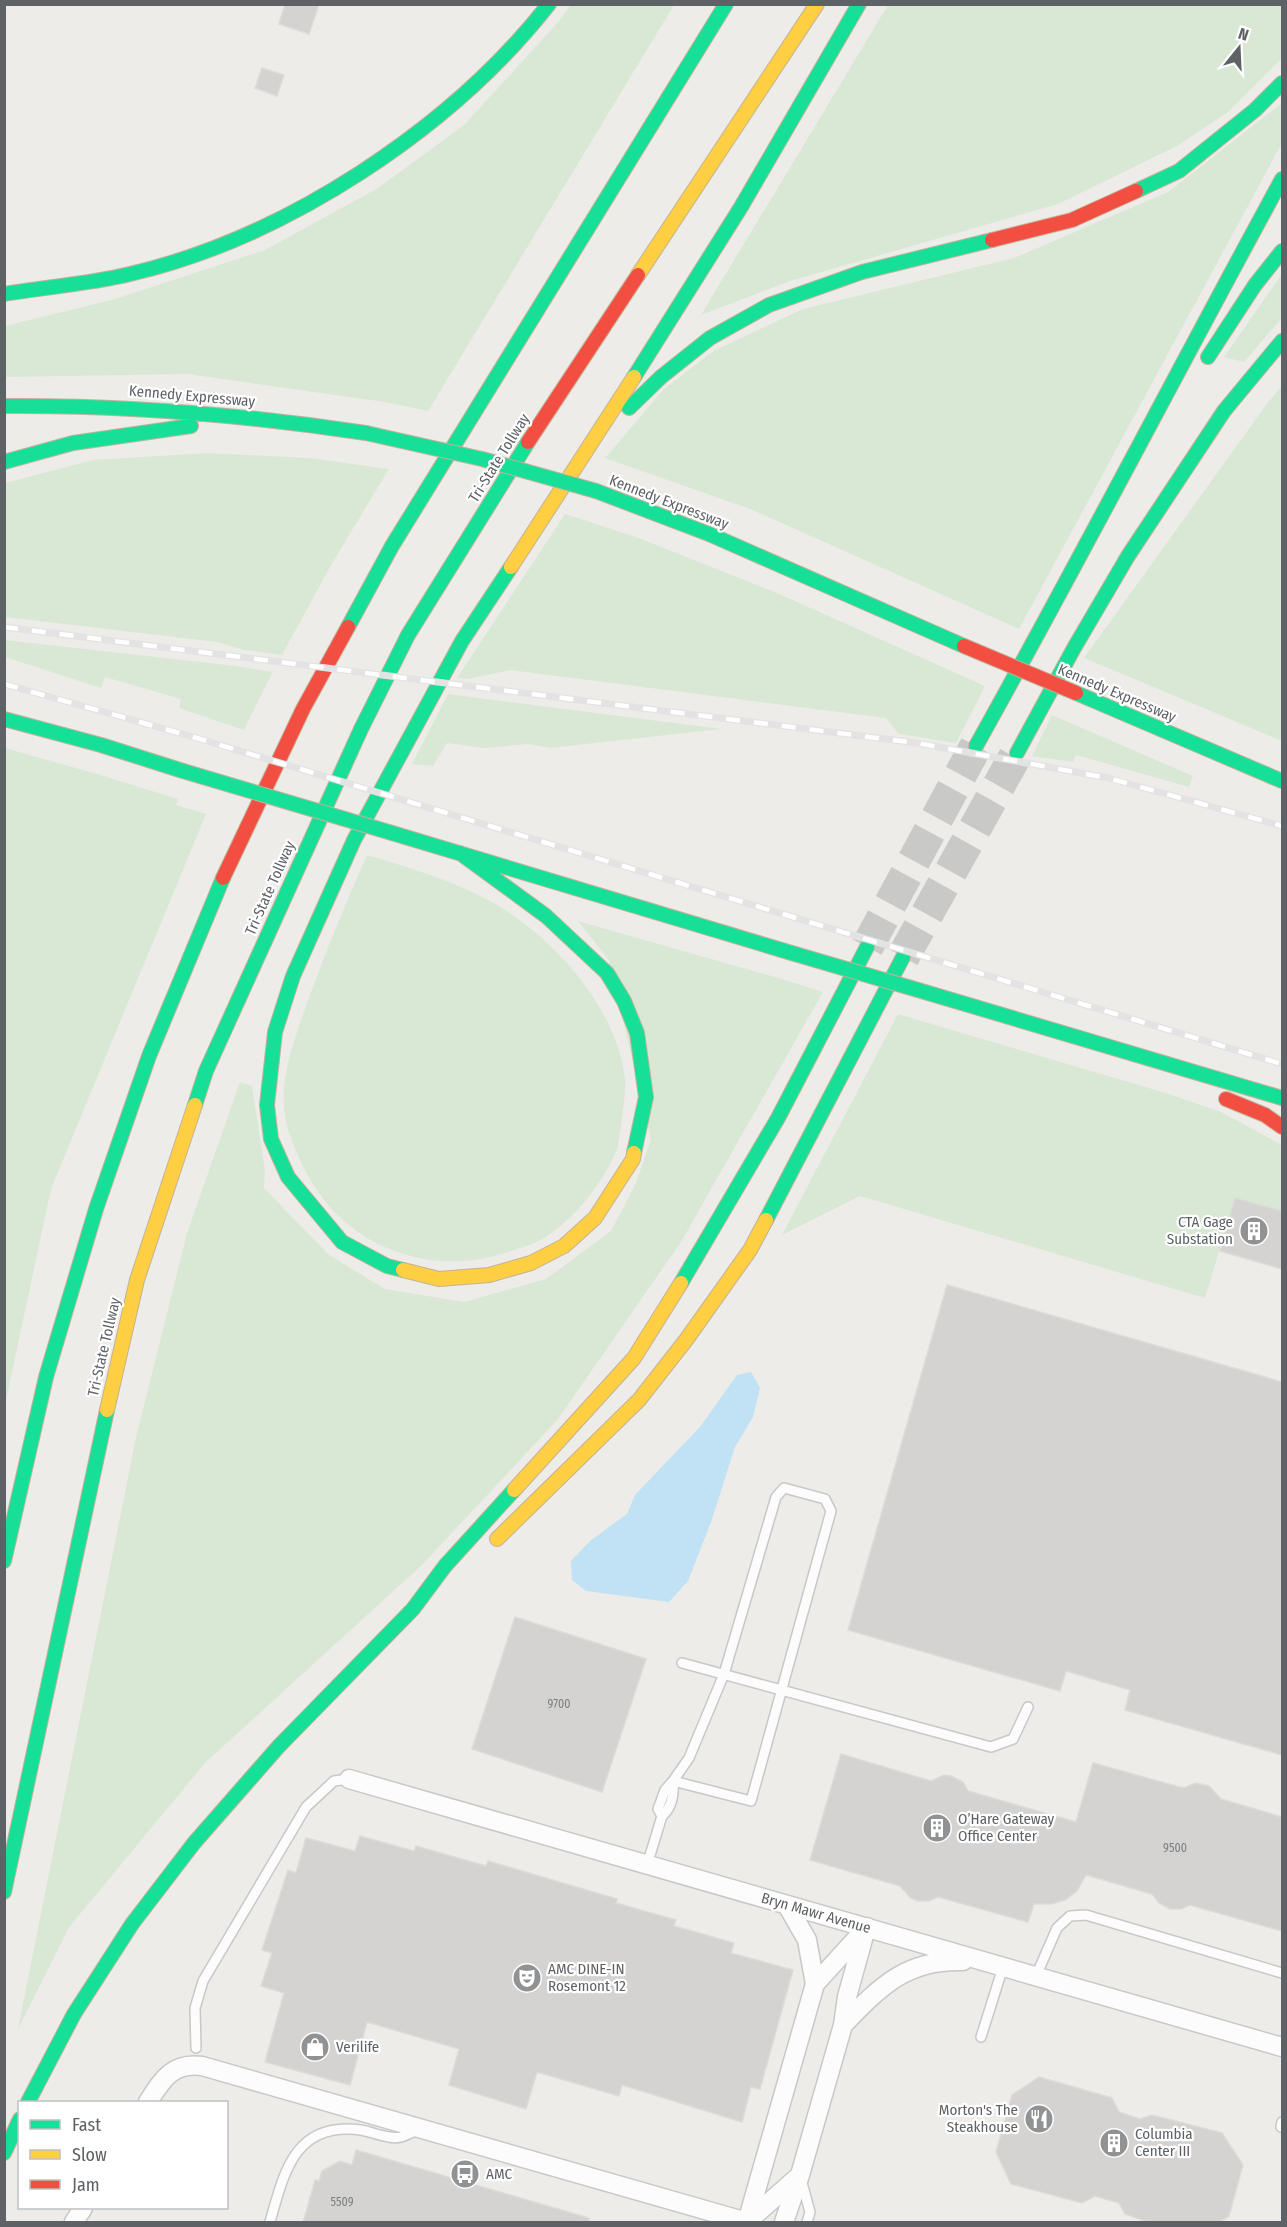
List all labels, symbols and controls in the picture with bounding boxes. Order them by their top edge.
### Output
north arrow [1209,18,1269,78]
text: N [1236,24,1251,45]
street label: Kennedy Expressway [128,382,256,411]
street label: Tri-State Tollway [465,410,534,506]
street label: Kennedy Expressway [607,471,732,533]
street label: Kennedy Expressway [1055,660,1179,726]
street label: Tri-State Tollway [241,838,299,938]
place label: CTA Gage Substation [1167,1213,1233,1248]
building icon: CTA Gage Substation [1238,1215,1270,1247]
street label: Tri-State Tollway [84,1295,124,1398]
house number: 9700 [548,1697,570,1711]
place label: O’Hare Gateway Office Center [958,1810,1055,1845]
building icon: O’Hare Gateway Office Center [921,1812,953,1844]
house number: 9500 [1163,1841,1187,1855]
street label: Bryn Mawr Avenue [759,1889,873,1937]
place label: AMC DINE-IN Rosemont 12 [548,1960,626,1995]
theatre icon: AMC DINE-IN Rosemont 12 [511,1962,543,1994]
shop icon: Verilife [299,2031,331,2063]
place label: Verilife [336,2038,379,2056]
legend [18,2101,228,2209]
place label: Morton's The Steakhouse [939,2101,1018,2136]
restaurant icon: Morton's The Steakhouse [1023,2103,1055,2135]
text: Fast [72,2114,101,2136]
place label: Columbia Center III [1135,2125,1193,2160]
building icon: Columbia Center III [1098,2127,1130,2159]
text: Slow [72,2144,107,2166]
bus stop icon: AMC [449,2158,481,2190]
place label: AMC [486,2165,512,2183]
text: Jam [72,2174,100,2196]
house number: 5509 [331,2195,354,2209]

